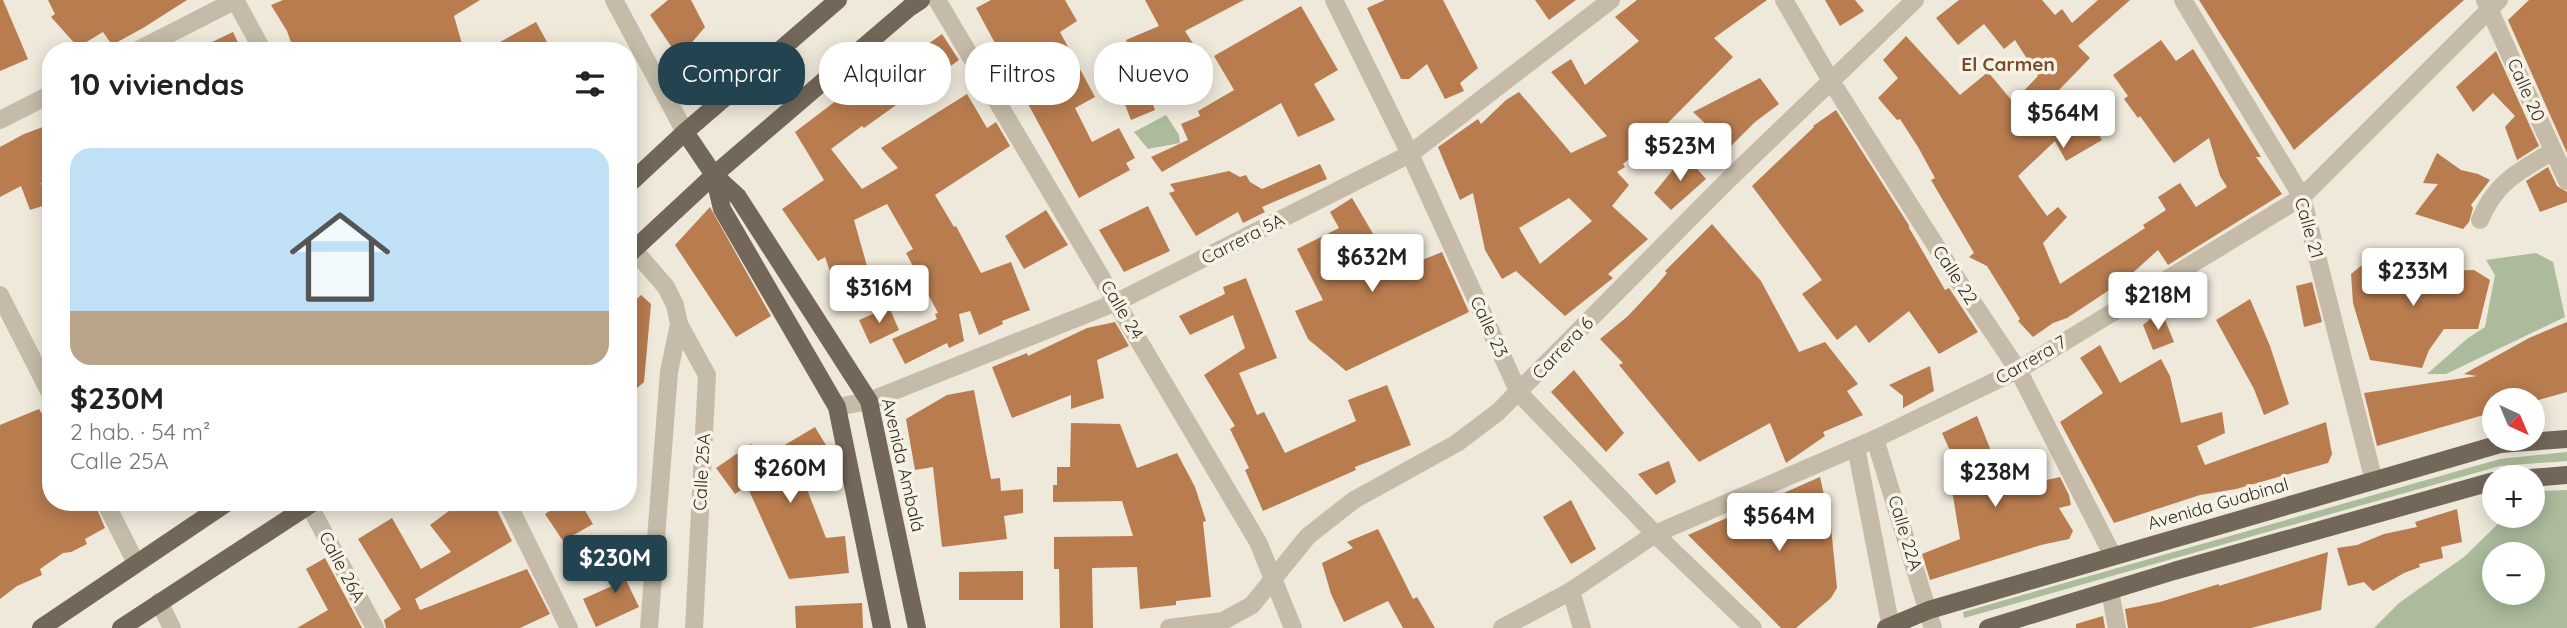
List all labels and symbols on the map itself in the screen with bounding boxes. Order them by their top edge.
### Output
district label: El Carmen [1961,52,2055,76]
street label: Calle 20 [2502,55,2550,125]
pin: $564M [2014,90,2112,150]
pin: $523M [1631,124,1729,183]
street label: Calle 21 [2290,195,2329,261]
street label: Carrera 5A [1197,208,1289,269]
pin: $632M [1323,234,1421,294]
street label: Calle 22 [1928,241,1983,309]
pin: $233M [2364,248,2462,308]
pin: $316M [830,266,928,325]
pin: $218M [2109,272,2207,332]
street label: Calle 24 [1096,276,1149,344]
street label: Calle 23 [1465,292,1514,361]
street label: Carrera 6 [1527,311,1598,384]
street label: Carrera 7 [1991,330,2070,389]
north arrow [2482,388,2544,452]
street label: Avenida Ambalá [877,396,930,534]
street label: Calle 25A [688,432,715,511]
pin: $260M [741,446,839,505]
pin: $238M [1946,449,2044,509]
street label: Avenida Guabinal [2145,472,2291,535]
street label: Calle 22A [1883,492,1928,574]
pin: $564M [1730,494,1828,553]
street label: Calle 26A [314,527,371,607]
pin: $230M [566,536,664,595]

